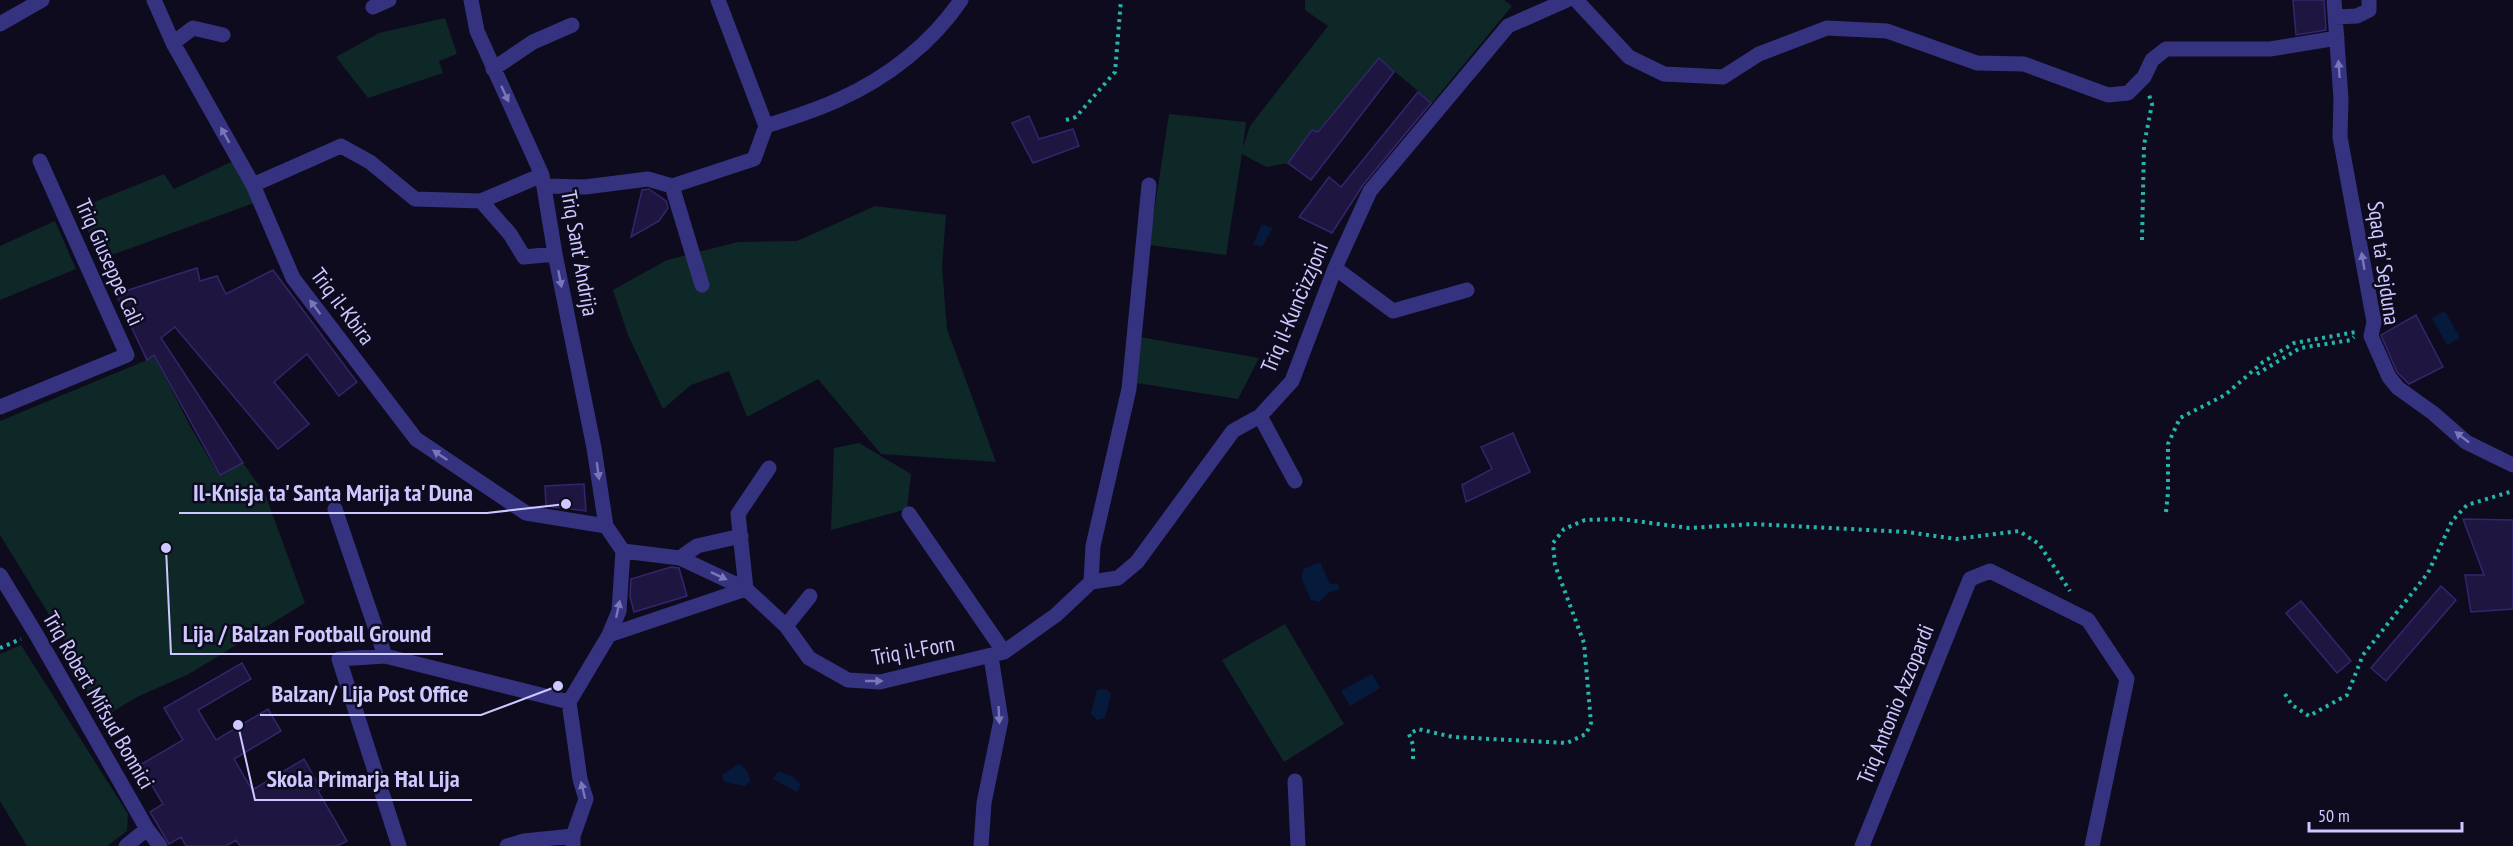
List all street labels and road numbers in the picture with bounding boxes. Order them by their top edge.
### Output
street label: Triq Sant' Andrija [555,188,605,318]
street label: Triq Giuseppe Calì [70,194,150,330]
street label: Sqaq ta' Sejduna [2361,199,2407,327]
street label: Triq il-Kunċizzjoni [1254,238,1334,376]
street label: Triq il-Kbira [305,262,381,350]
street label: Triq Robert Mifsud Bonnici [37,606,161,794]
street label: Triq Antonio Azzopardi [1850,620,1940,788]
street label: Triq il-Forn [869,629,957,671]

